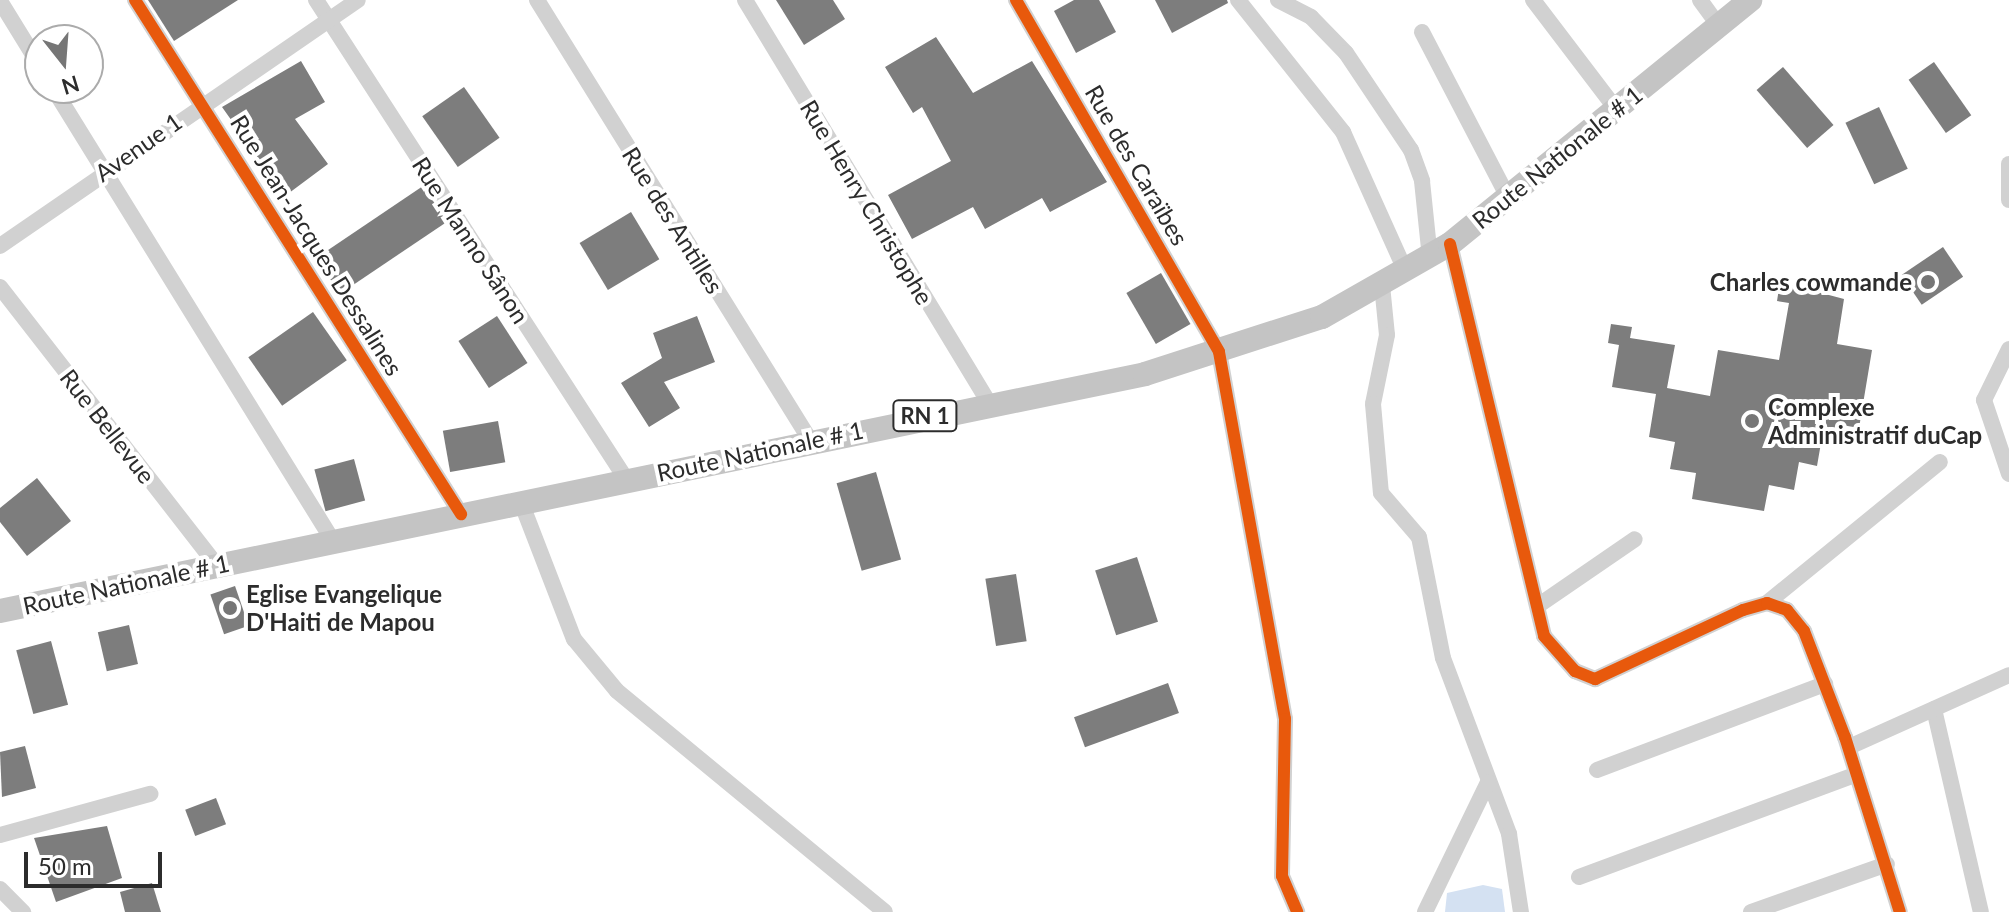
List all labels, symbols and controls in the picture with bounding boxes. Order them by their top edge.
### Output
north arrow [24,24,104,104]
text: N [59,70,83,101]
street label: Rue des Caraïbes [1079,80,1195,250]
street label: Route Nationale # 1 [1466,80,1648,234]
street label: Rue Henry Christophe [794,94,940,310]
street label: Avenue 1 [89,107,187,187]
street label: Rue Jean-Jacques Dessalines [225,109,409,381]
street label: Rue des Antilles [616,141,730,299]
street label: Rue Manno Sânon [407,152,535,328]
place label: Charles cowmande [1710,268,1912,296]
marker: Charles cowmande [1919,273,1937,291]
street label: Rue Bellevue [55,363,161,489]
place label: Complexe Administratif duCap [1768,393,1983,449]
road number: RN 1 [891,398,959,434]
marker: Complexe Administratif duCap [1743,412,1761,430]
street label: Route Nationale # 1 [654,415,866,487]
street label: Route Nationale # 1 [20,548,232,620]
place label: Eglise Evangelique D'Haiti de Mapou [246,580,442,636]
marker: Eglise Evangelique D'Haiti de Mapou [221,599,239,617]
scale bar [28,836,166,886]
text: 50 m [38,851,92,880]

